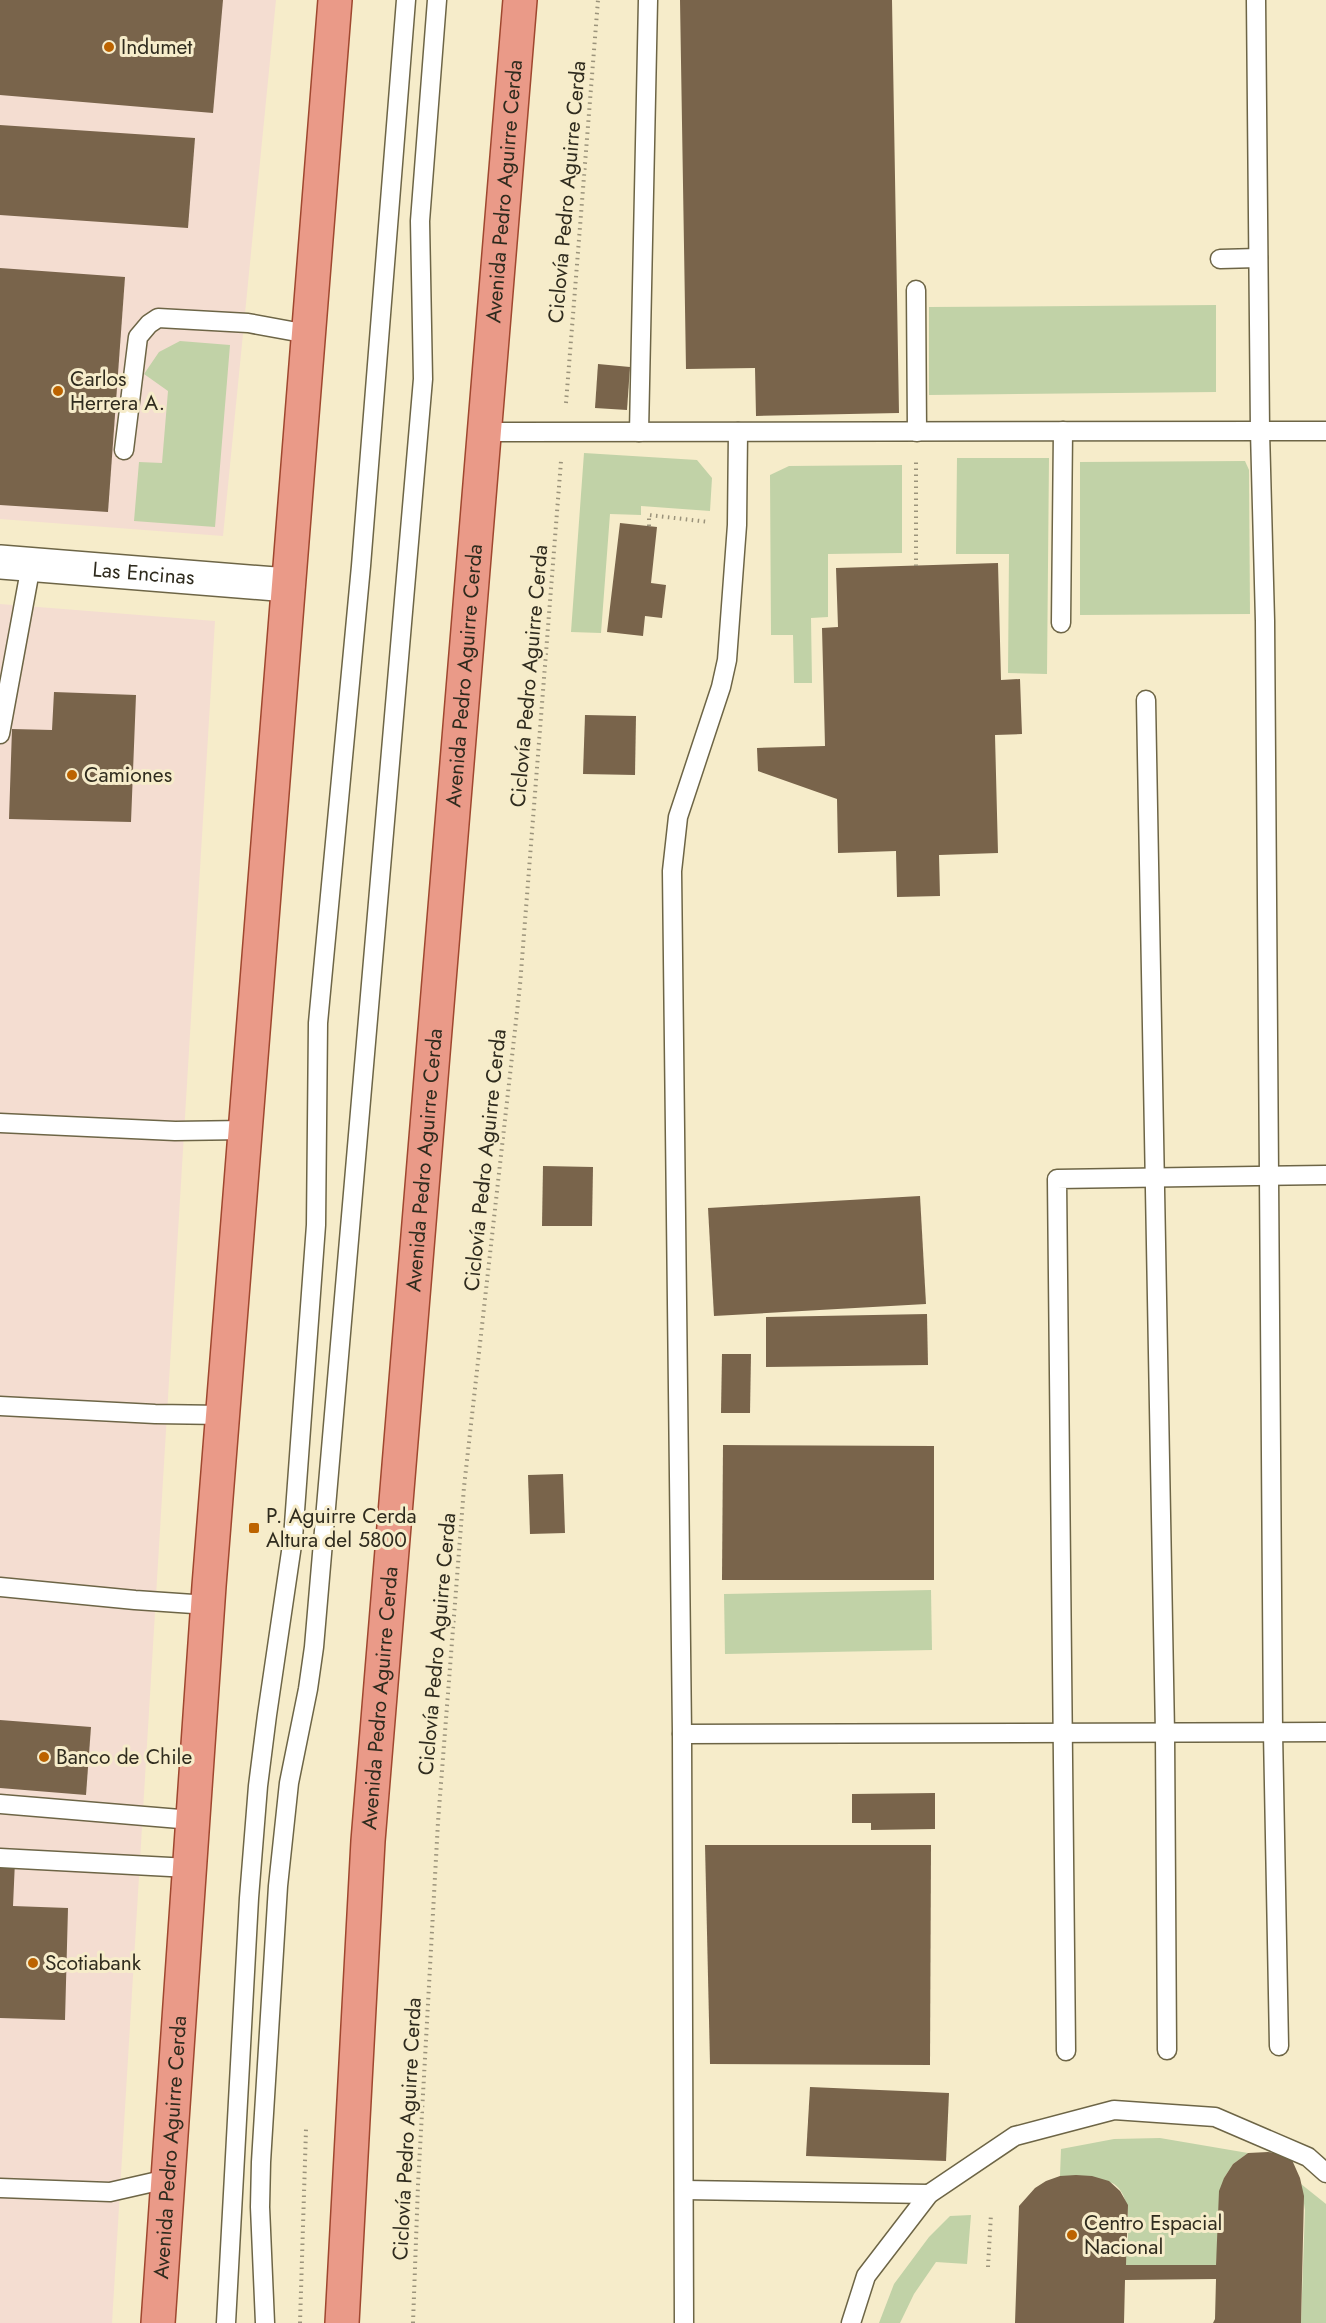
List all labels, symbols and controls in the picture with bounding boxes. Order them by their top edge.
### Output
place label: Indumet [121,32,192,62]
marker: Indumet [102,40,116,54]
street label: Avenida Pedro Aguirre Cerda [478,59,530,324]
street label: Ciclovía Pedro Aguirre Cerda [541,60,593,324]
place label: Carlos Herrera A. [70,364,165,418]
marker: Carlos Herrera A. [51,384,65,398]
street label: Avenida Pedro Aguirre Cerda [438,543,490,808]
street label: Ciclovía Pedro Aguirre Cerda [503,544,555,808]
street label: Las Encinas [91,554,196,592]
place label: Camiones [84,760,172,790]
marker: Camiones [65,768,79,782]
street label: Avenida Pedro Aguirre Cerda [398,1027,450,1293]
street label: Ciclovía Pedro Aguirre Cerda [456,1028,514,1292]
place label: P. Aguirre Cerda Altura del 5800 [266,1501,417,1555]
street label: Ciclovía Pedro Aguirre Cerda [411,1512,463,1776]
marker: P. Aguirre Cerda Altura del 5800 [247,1521,261,1535]
street label: Avenida Pedro Aguirre Cerda [354,1565,406,1831]
place label: Banco de Chile [56,1742,192,1772]
marker: Banco de Chile [37,1750,51,1764]
place label: Scotiabank [45,1948,142,1978]
marker: Scotiabank [26,1956,40,1970]
street label: Ciclovía Pedro Aguirre Cerda [385,1997,429,2261]
street label: Avenida Pedro Aguirre Cerda [146,2015,194,2280]
place label: Centro Espacial Nacional [1084,2208,1222,2262]
marker: Centro Espacial Nacional [1065,2228,1079,2242]

